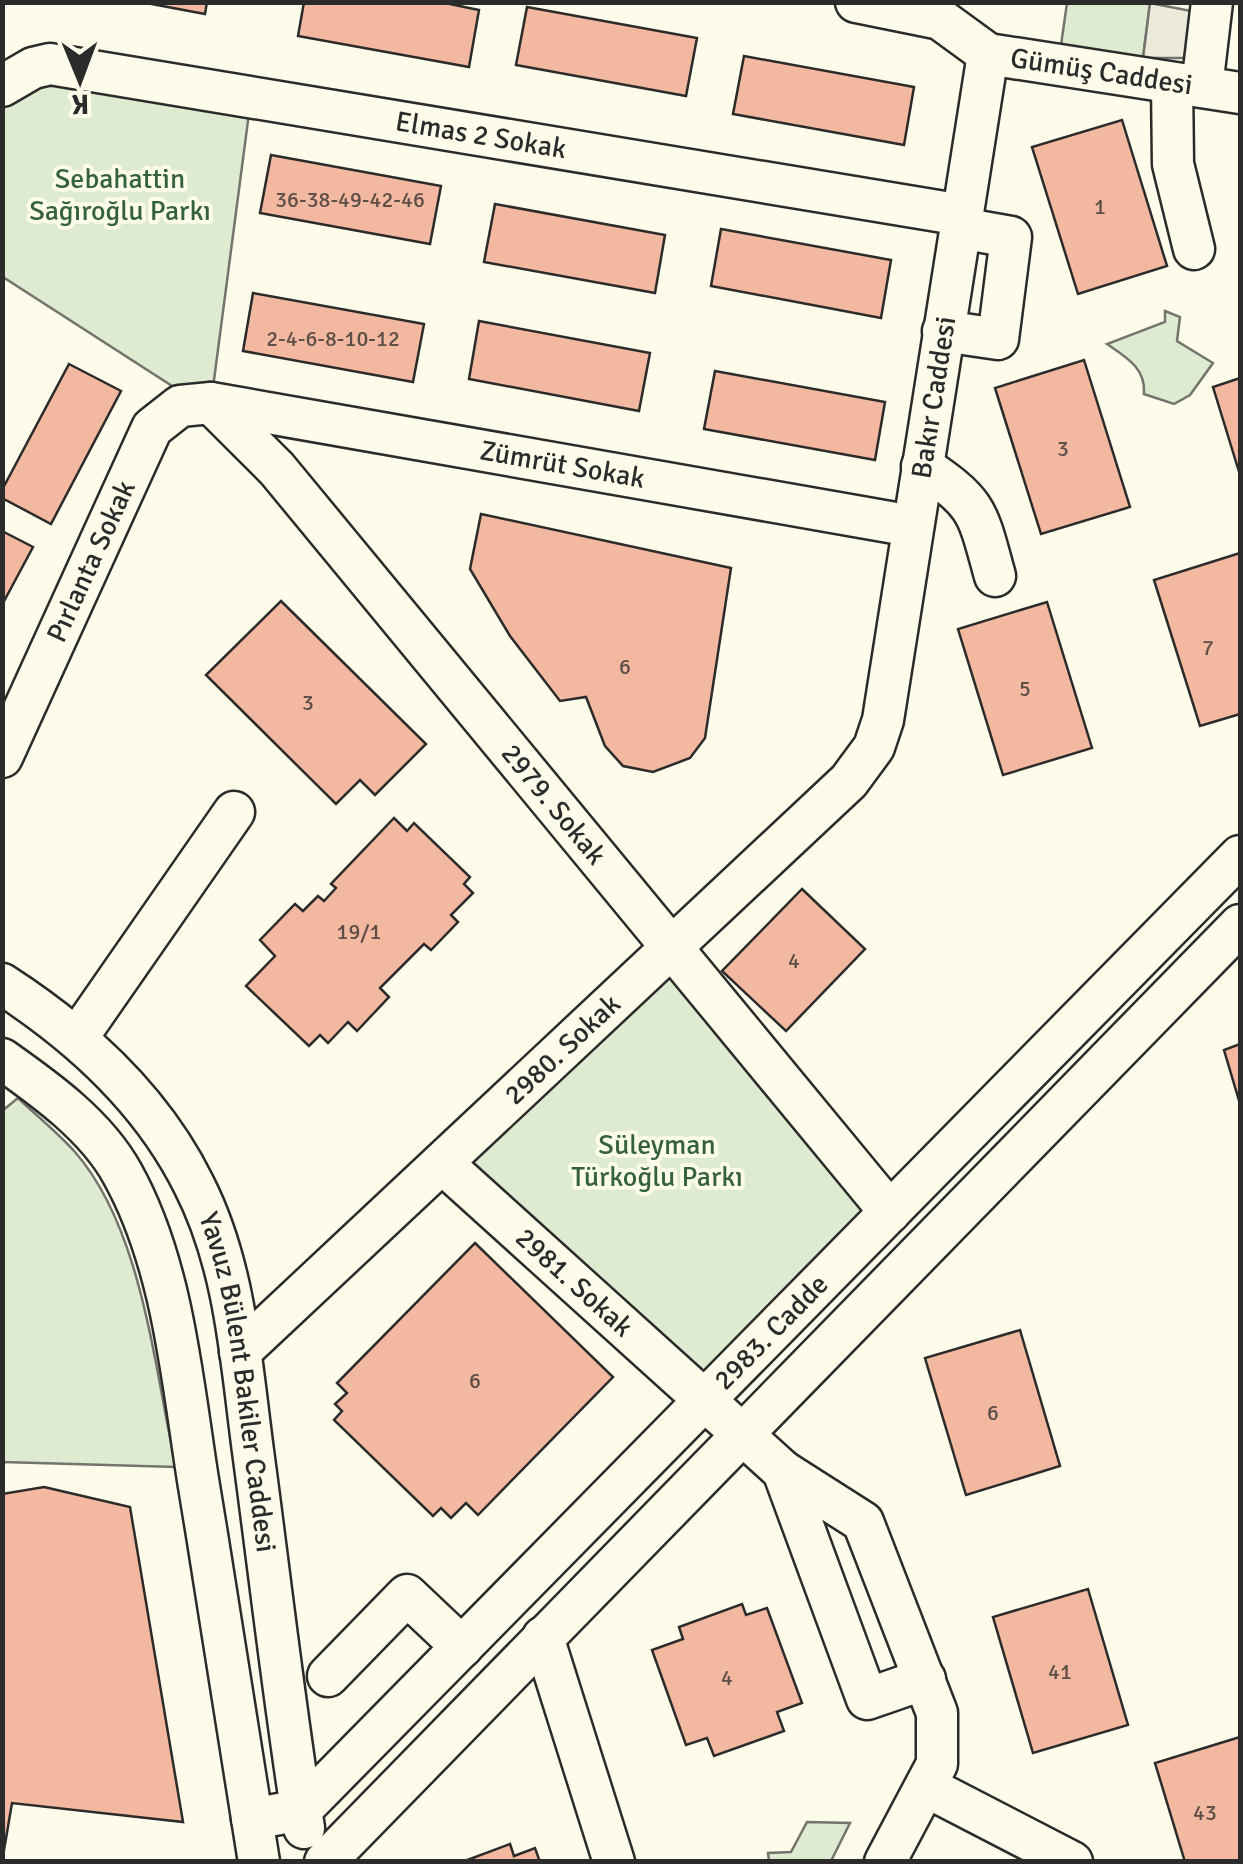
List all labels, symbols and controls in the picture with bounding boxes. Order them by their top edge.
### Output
north arrow [30,30,130,130]
street label: Gümüş Caddesi [1008,41,1195,102]
text: K [71,87,89,121]
street label: Elmas 2 Sokak [393,104,569,166]
park label: Sebahattin Sağıroğlu Parkı [29,162,211,228]
house number: 36-38-49-42-46 [275,186,425,213]
house number: 1 [1094,193,1106,220]
street label: Bakır Caddesi [904,314,963,481]
house number: 2-4-6-8-10-12 [266,325,400,352]
street label: Zümrüt Sokak [477,433,647,496]
house number: 3 [1057,435,1069,462]
street label: Pırlanta Sokak [40,475,143,648]
house number: 7 [1202,634,1214,661]
house number: 6 [619,653,631,680]
house number: 5 [1019,675,1031,702]
house number: 3 [302,689,314,716]
street label: 2979. Sokak [494,737,613,872]
house number: 19/1 [337,918,381,945]
house number: 4 [788,947,800,974]
street label: 2980. Sokak [497,987,627,1112]
park label: Süleyman Türkoğlu Parkı [571,1128,743,1194]
street label: Yavuz Bülent Bakiler Caddesi [191,1208,283,1554]
street label: 2981. Sokak [508,1221,640,1344]
street label: 2983. Cadde [707,1268,835,1397]
house number: 6 [469,1367,481,1394]
house number: 6 [987,1399,999,1426]
house number: 41 [1048,1658,1072,1685]
house number: 4 [721,1664,733,1691]
house number: 43 [1193,1799,1217,1826]

